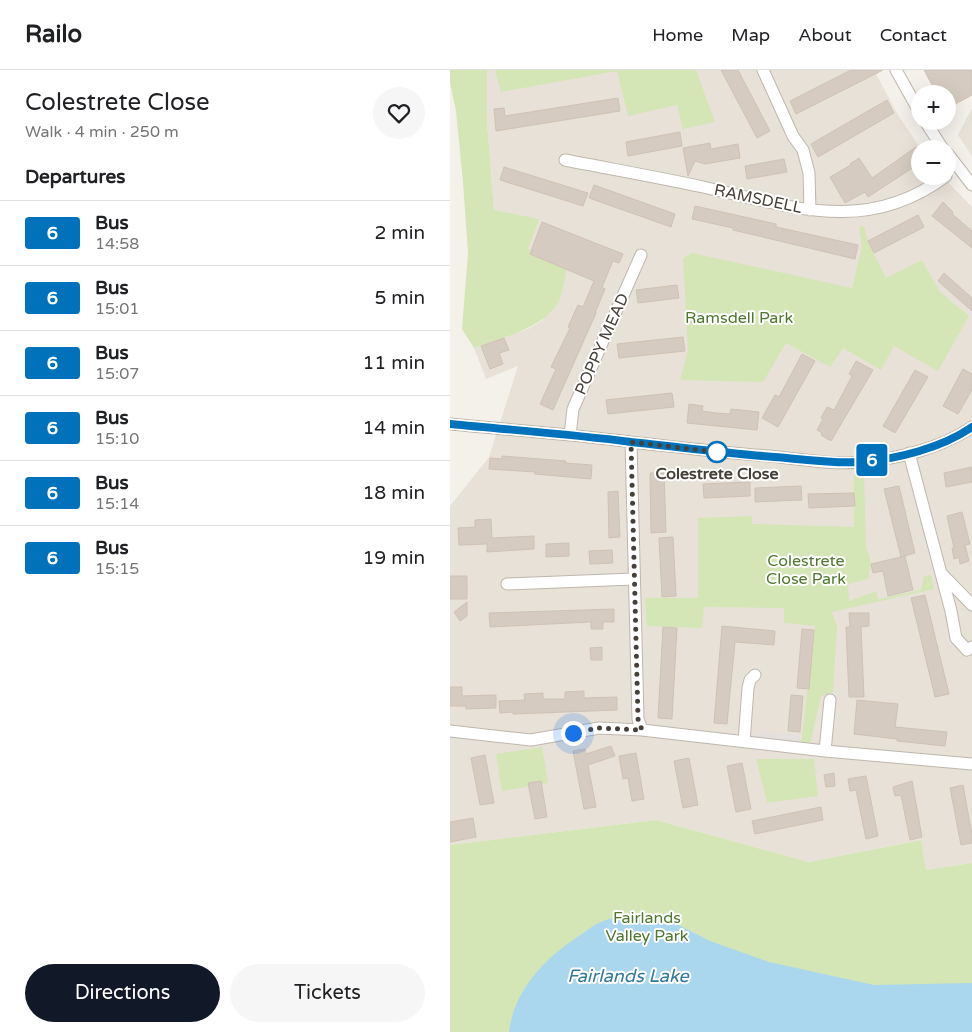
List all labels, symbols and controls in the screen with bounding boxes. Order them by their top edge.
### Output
text: Railo [25,20,82,49]
text: Home [652,24,703,46]
text: Map [731,24,770,46]
text: About [798,24,852,46]
text: Contact [880,24,947,46]
map controls [911,85,956,185]
button: + [911,85,956,130]
button: heart [373,87,425,139]
text: Colestrete Close [25,88,210,117]
text: Walk · 4 min · 250 m [25,122,179,142]
button: − [911,140,956,185]
text: Departures [25,166,125,188]
street label: RAMSDELL [712,180,804,218]
text: Bus [95,212,129,234]
text: 6 [47,222,58,244]
text: 2 min [374,222,425,244]
text: 14:58 [95,234,139,254]
text: Bus [95,277,129,299]
text: 6 [47,287,58,309]
text: 5 min [374,287,425,309]
street label: POPPY MEAD [571,290,633,398]
text: 15:01 [95,299,139,319]
park label: Ramsdell Park [685,308,793,328]
text: Bus [95,342,129,364]
text: 6 [47,352,58,374]
text: 11 min [362,352,425,374]
text: 15:07 [95,364,139,384]
text: Bus [95,407,129,429]
text: 6 [47,417,58,439]
text: 14 min [362,417,425,439]
text: 15:10 [95,429,139,449]
marker: Colestrete Close [706,441,728,463]
line badge: 6 [856,444,888,476]
text: 6 [866,449,878,471]
place label: Colestrete Close [655,464,779,484]
text: Bus [95,472,129,494]
text: 6 [47,482,58,504]
text: 18 min [362,482,425,504]
text: 15:14 [95,494,139,514]
text: Bus [95,537,129,559]
text: 6 [47,547,58,569]
text: 19 min [362,547,425,569]
park label: Colestrete Close Park [766,551,846,589]
text: 15:15 [95,559,139,579]
your location [561,721,586,746]
park label: Fairlands Valley Park [605,908,689,946]
button: Directions [25,964,220,1022]
button: Tickets [230,964,425,1022]
water label: Fairlands Lake [567,965,690,987]

